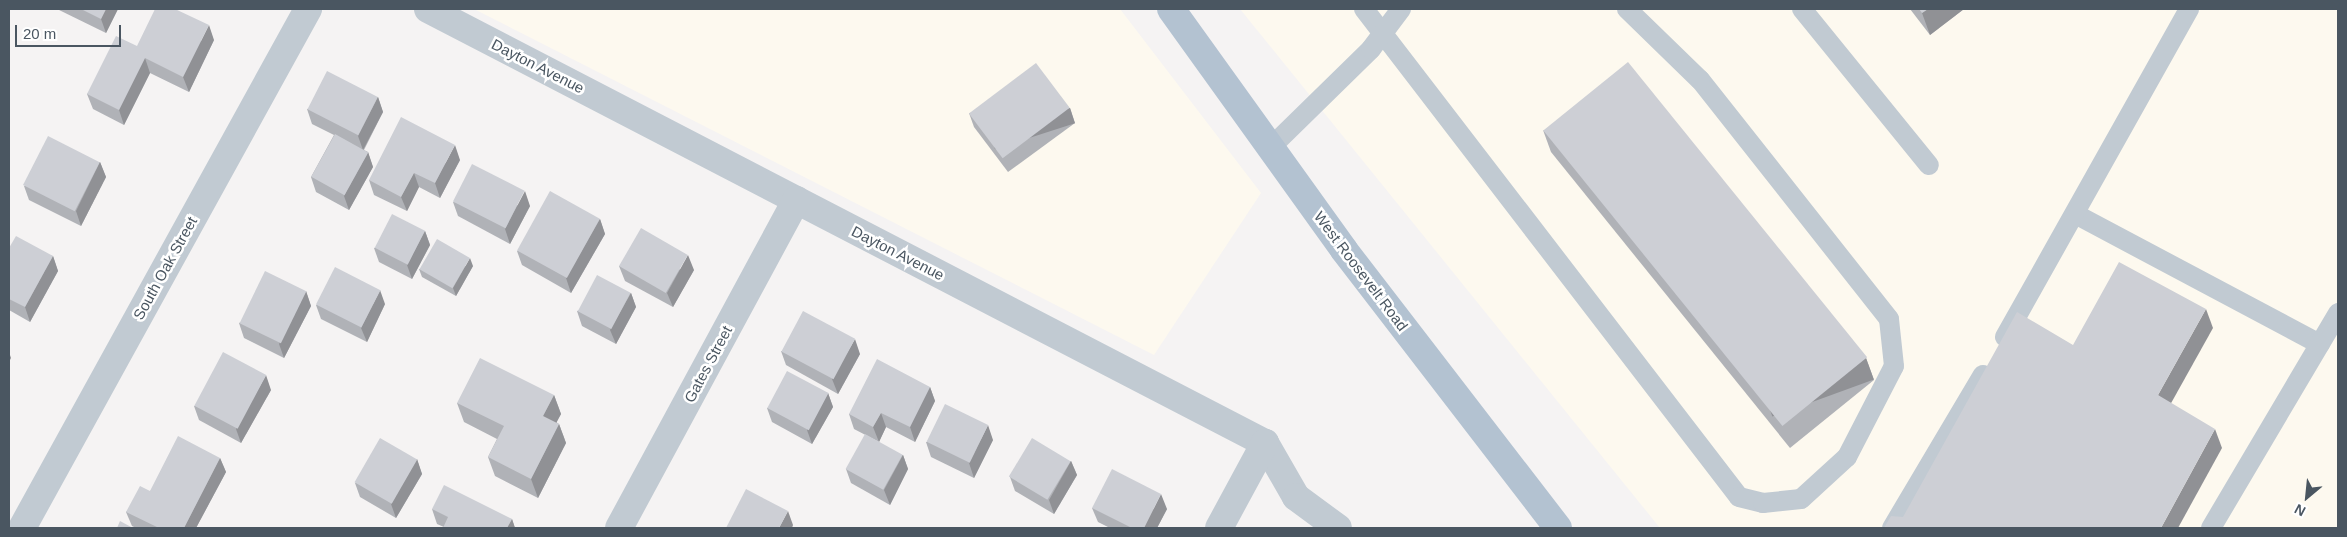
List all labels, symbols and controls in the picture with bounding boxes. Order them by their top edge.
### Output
scale bar [18,15,124,47]
text: 20 m [23,25,56,42]
street label: Dayton Avenue [488,35,588,97]
street label: West Roosevelt Road [1310,208,1412,334]
street label: South Oak Street [129,213,201,323]
street label: Dayton Avenue [848,222,948,284]
street label: Gates Street [680,323,736,405]
north arrow [2282,472,2332,522]
text: N [2292,501,2308,520]

